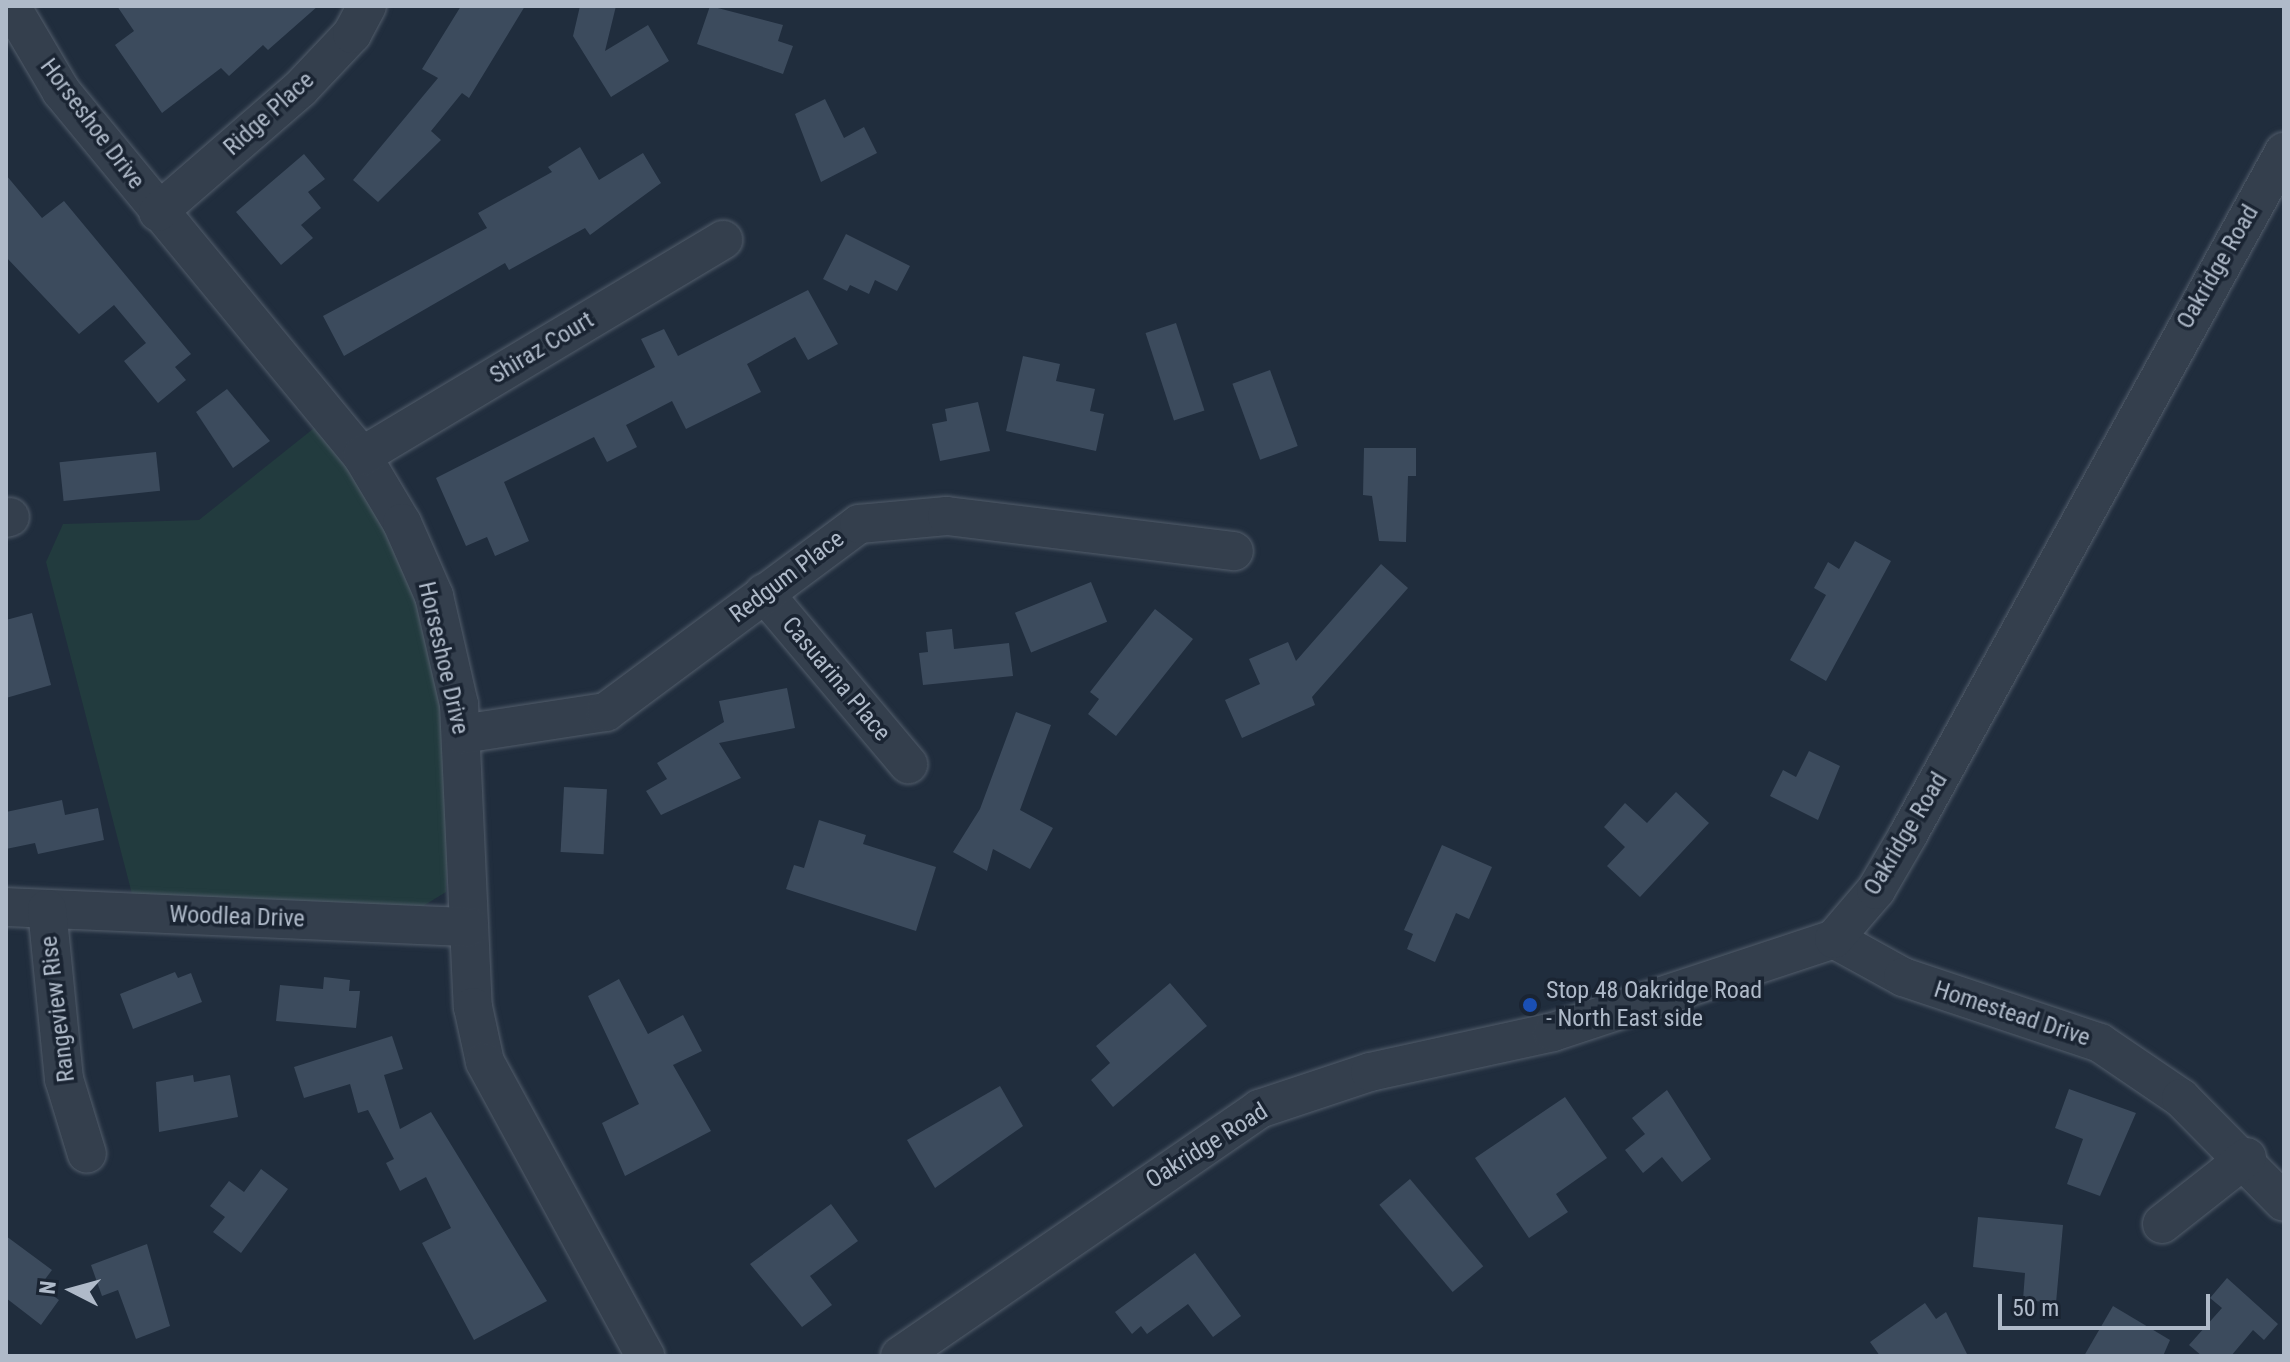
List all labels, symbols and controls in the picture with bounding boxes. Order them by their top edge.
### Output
street label: Horseshoe Drive [34,53,150,195]
street label: Ridge Place [218,66,320,162]
street label: Oakridge Road [2171,200,2265,334]
street label: Shiraz Court [485,306,599,390]
street label: Redgum Place [724,525,850,629]
street label: Horseshoe Drive [411,579,475,737]
street label: Casuarina Place [776,611,896,747]
street label: Oakridge Road [1858,767,1954,901]
street label: Woodlea Drive [169,900,305,934]
street label: Rangeview Rise [35,934,81,1084]
street label: Homestead Drive [1930,975,2094,1053]
place label: Stop 48 Oakridge Road - North East side [1546,977,1762,1033]
marker: Stop 48 Oakridge Road - North East side [1521,996,1539,1014]
street label: Oakridge Road [1141,1097,1273,1195]
north arrow [32,1250,112,1330]
scale bar [2002,1278,2214,1328]
text: N [34,1279,61,1295]
text: 50 m [2012,1294,2059,1322]

